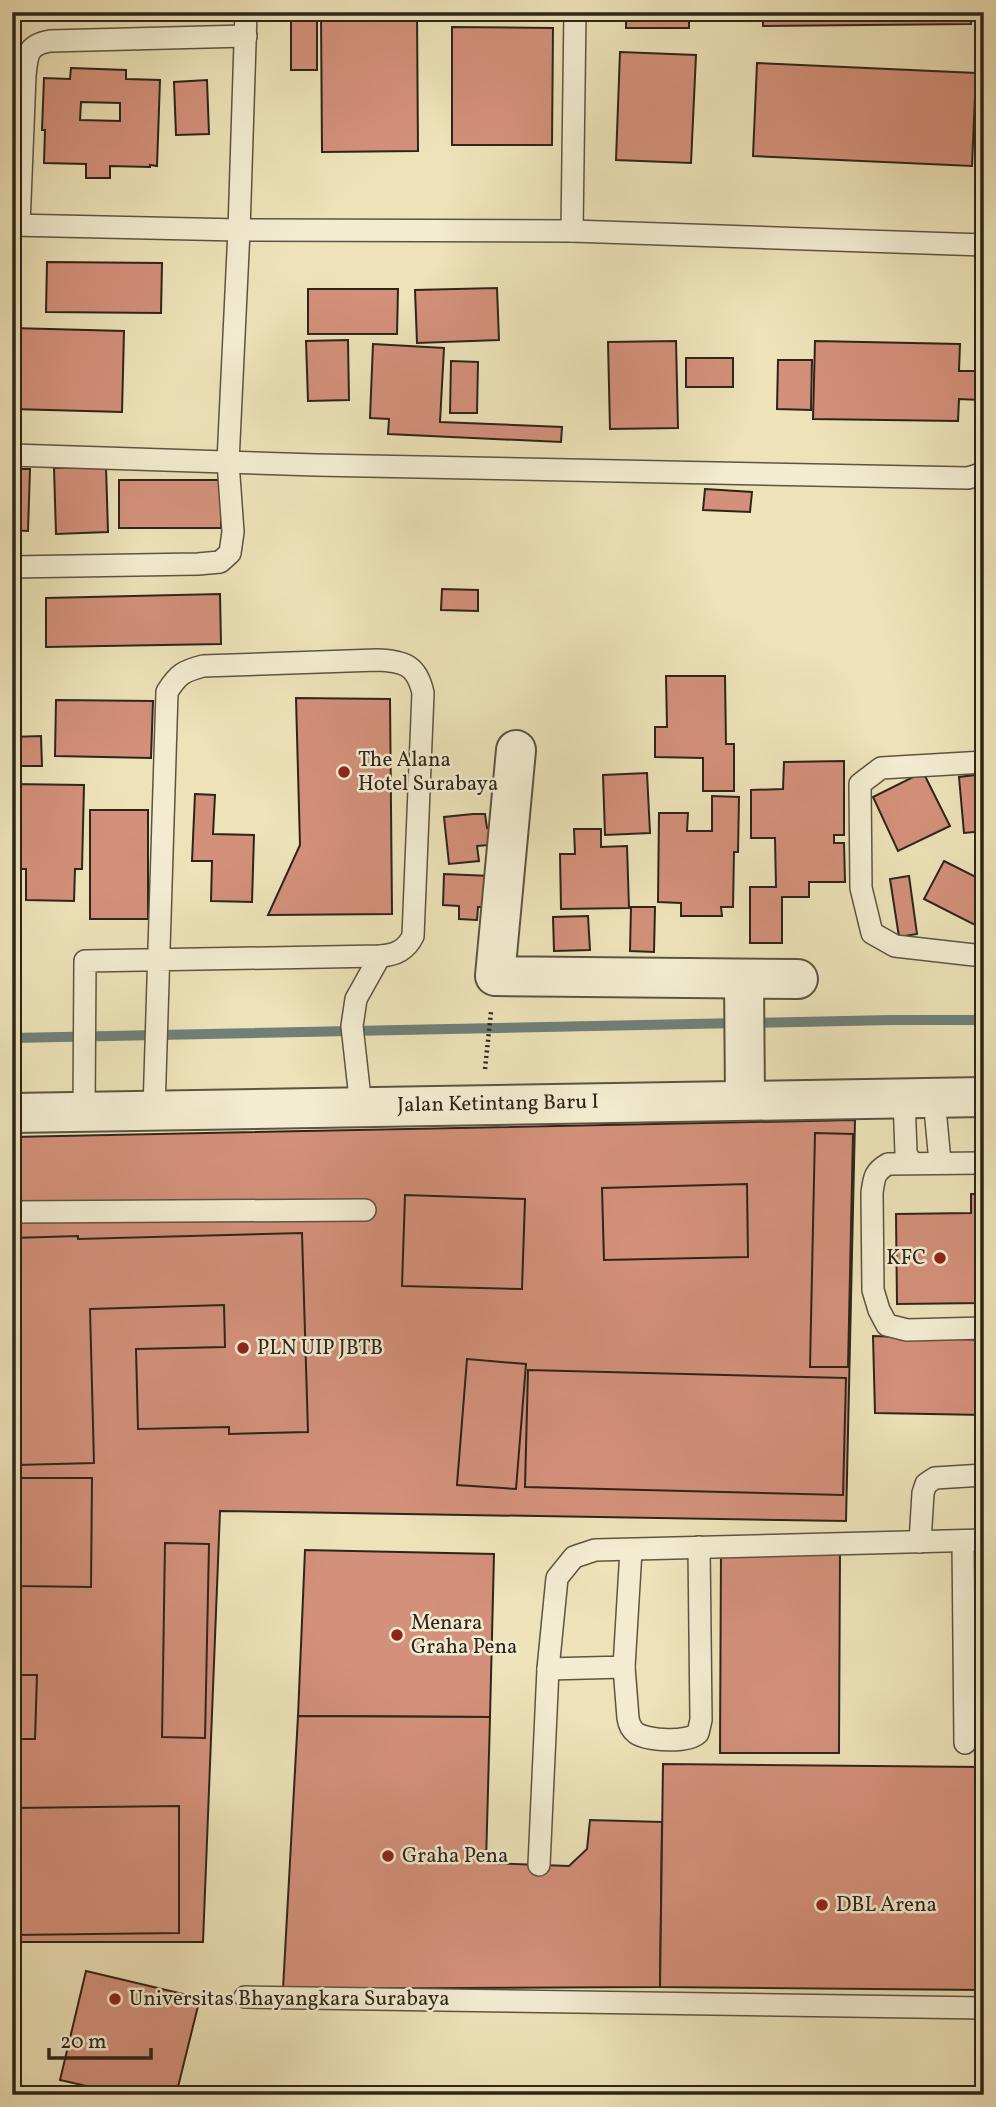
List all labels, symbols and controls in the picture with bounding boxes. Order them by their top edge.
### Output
place label: The Alana Hotel Surabaya [358,746,498,799]
marker: The Alana Hotel Surabaya [336,764,352,780]
street label: Jalan Ketintang Baru I [397,1088,599,1120]
place label: KFC [886,1244,926,1273]
marker: KFC [932,1250,948,1266]
place label: PLN UIP JBTB [257,1334,383,1363]
marker: PLN UIP JBTB [235,1340,251,1356]
place label: Menara Graha Pena [411,1609,518,1662]
marker: Menara Graha Pena [389,1627,405,1643]
place label: Graha Pena [402,1842,509,1871]
marker: Graha Pena [380,1848,396,1864]
place label: DBL Arena [836,1891,937,1920]
marker: DBL Arena [814,1897,830,1913]
place label: Universitas Bhayangkara Surabaya [129,1985,450,2014]
marker: Universitas Bhayangkara Surabaya [107,1991,123,2007]
scale bar [49,2016,150,2060]
text: 20 m [60,2028,106,2057]

